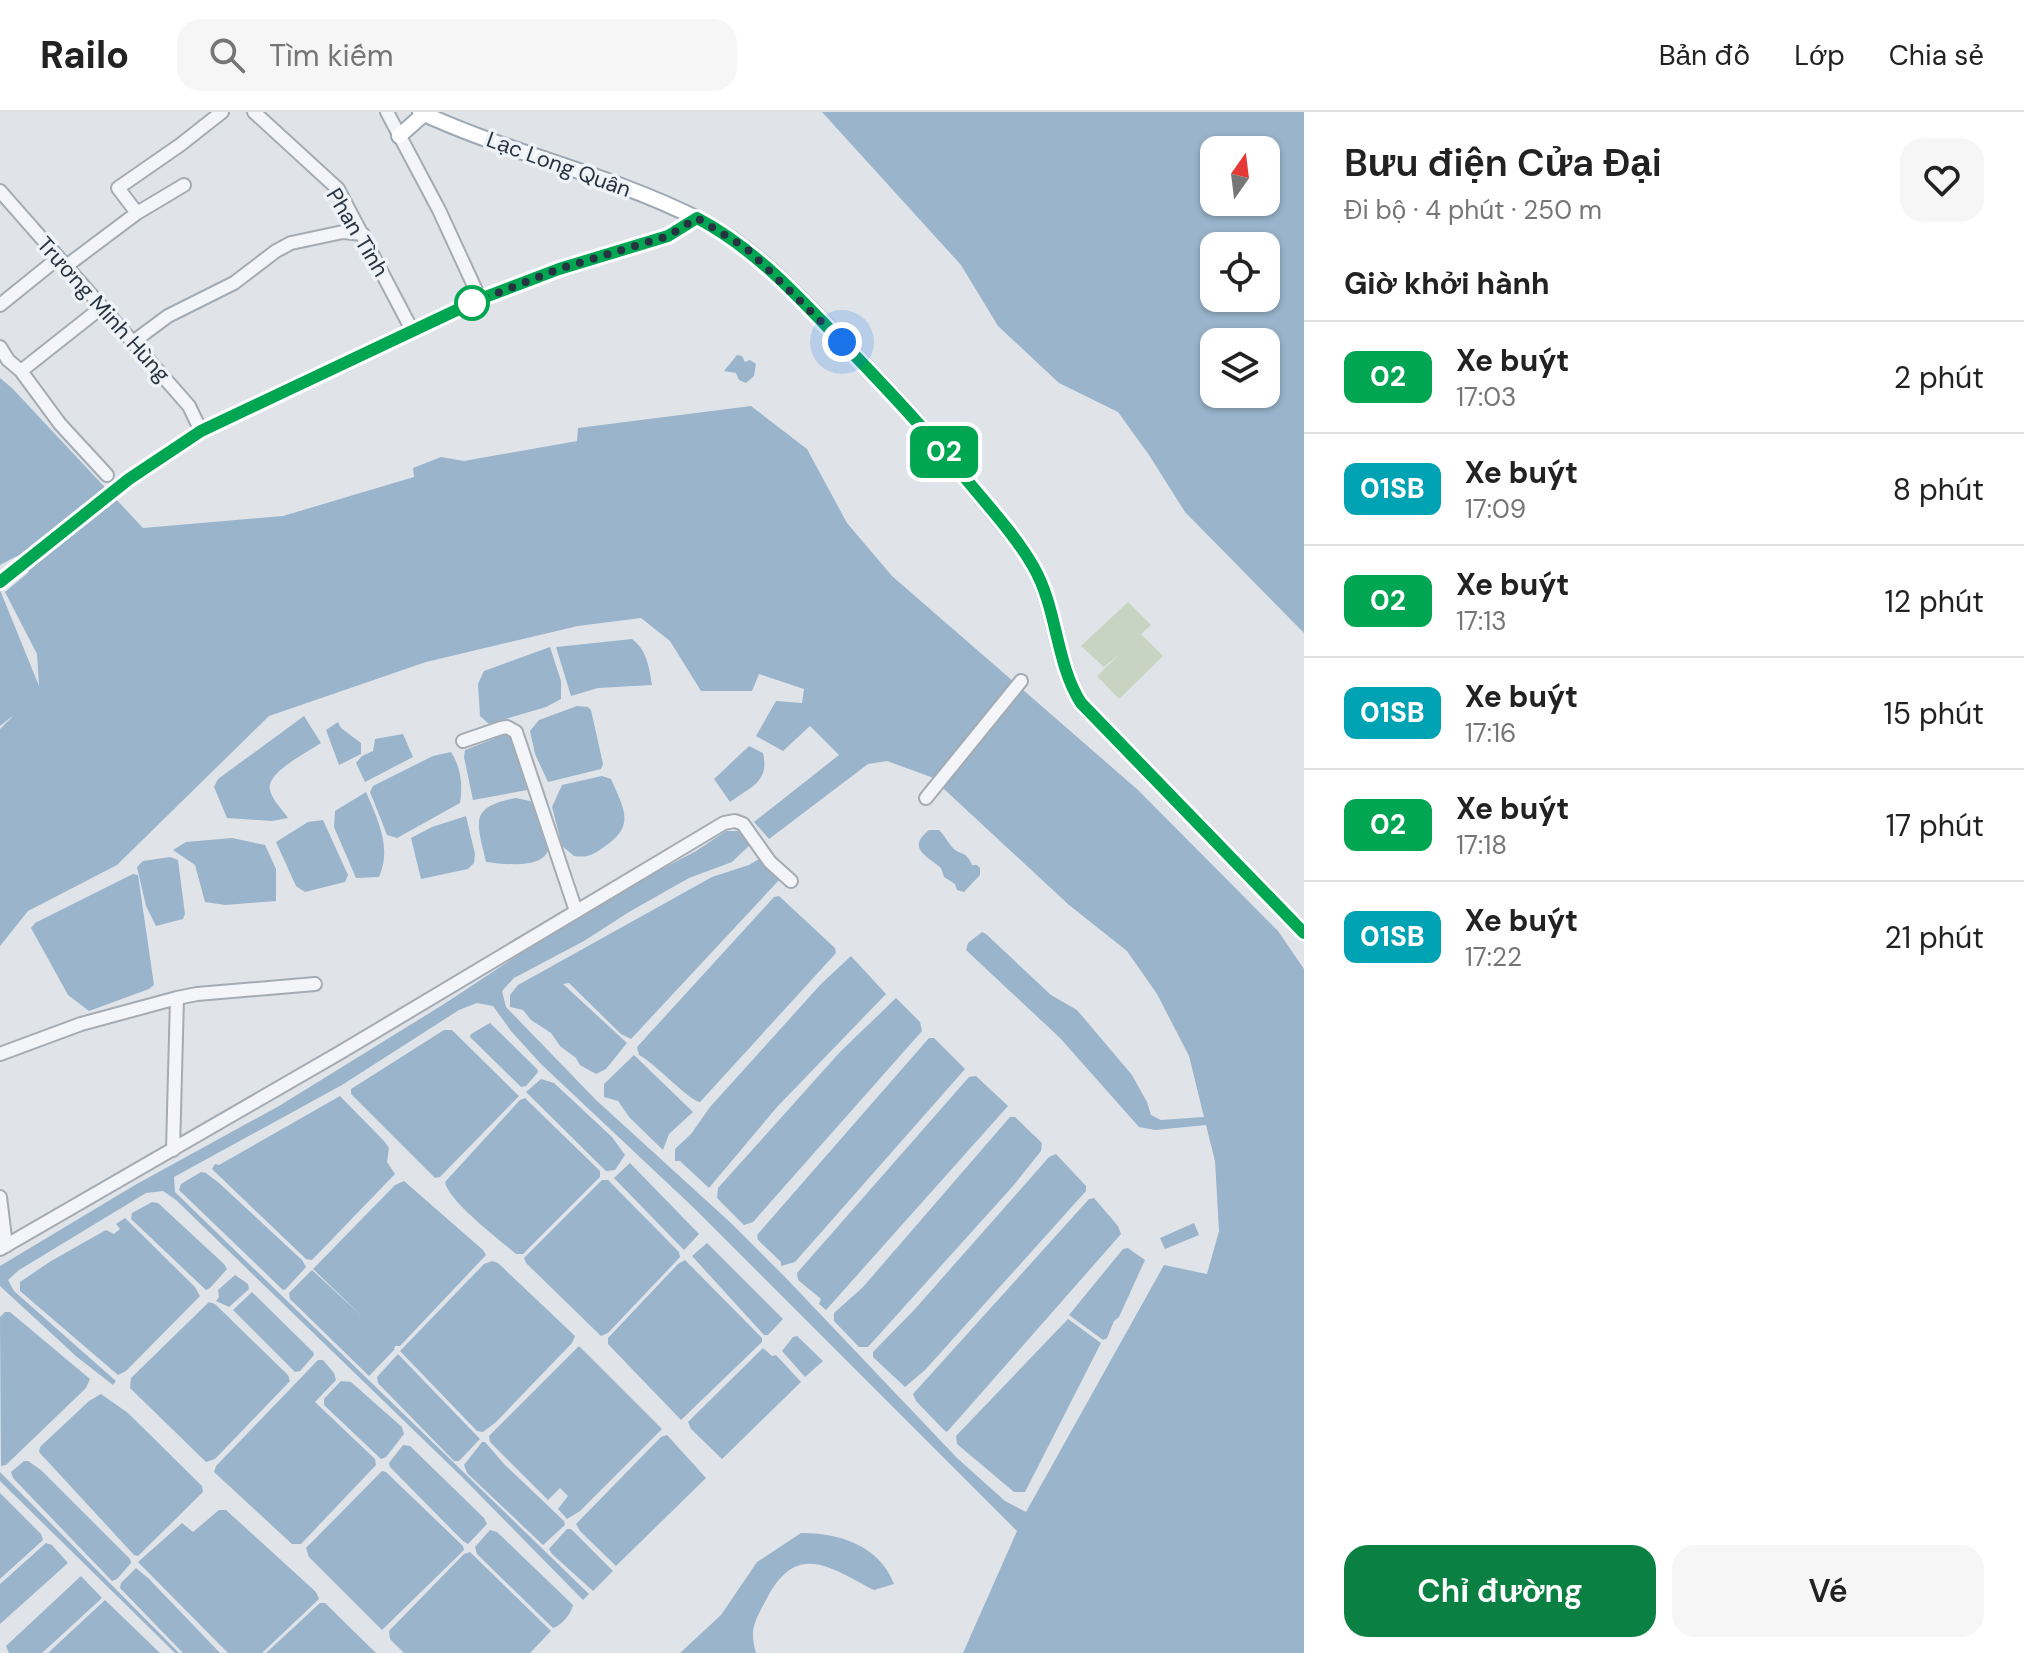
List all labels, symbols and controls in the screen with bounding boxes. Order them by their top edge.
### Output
search box [177,19,737,91]
text: Railo [40,30,129,80]
icon: search [205,33,249,77]
text: Tìm kiếm [269,36,394,75]
text: Bản đồ [1659,37,1750,74]
text: Lớp [1794,37,1845,74]
text: Chia sẻ [1889,37,1984,74]
street label: Lạc Long Quân [483,125,635,204]
north arrow [1200,136,1280,216]
map controls [1200,136,1280,408]
text: Bưu điện Cửa Đại [1344,138,1662,188]
button: heart [1900,138,1984,222]
street label: Phan Tình [320,183,395,282]
text: Đi bộ · 4 phút · 250 m [1344,193,1602,227]
street label: Trương Minh Hùng [30,230,177,388]
button: locate [1200,232,1280,312]
text: Giờ khởi hành [1344,264,1550,303]
unlabelled marker [455,286,489,320]
your location [822,322,862,362]
button: layers [1200,328,1280,408]
text: Xe buýt [1456,341,1569,380]
text: 02 [1370,358,1406,395]
text: 2 phút [1894,358,1984,397]
text: 17:03 [1456,380,1516,414]
line badge: 02 [908,426,980,478]
text: 02 [926,433,962,470]
text: Xe buýt [1465,453,1578,492]
text: 01SB [1360,470,1425,507]
text: 8 phút [1893,470,1984,509]
text: 17:09 [1465,492,1526,526]
text: Xe buýt [1456,565,1569,604]
text: 02 [1370,582,1406,619]
text: 12 phút [1884,582,1984,621]
text: 17:13 [1456,604,1507,638]
text: Xe buýt [1465,677,1578,716]
text: 01SB [1360,694,1425,731]
text: 15 phút [1883,694,1984,733]
text: 17:16 [1465,716,1516,750]
text: Xe buýt [1456,789,1569,828]
text: 02 [1370,806,1406,843]
text: 17 phút [1886,806,1984,845]
text: 17:18 [1456,828,1507,862]
text: Xe buýt [1465,901,1578,940]
text: 01SB [1360,918,1425,955]
text: 21 phút [1884,918,1984,957]
text: 17:22 [1465,940,1522,974]
button: Chỉ đường [1344,1545,1656,1637]
button: Vé [1672,1545,1984,1637]

